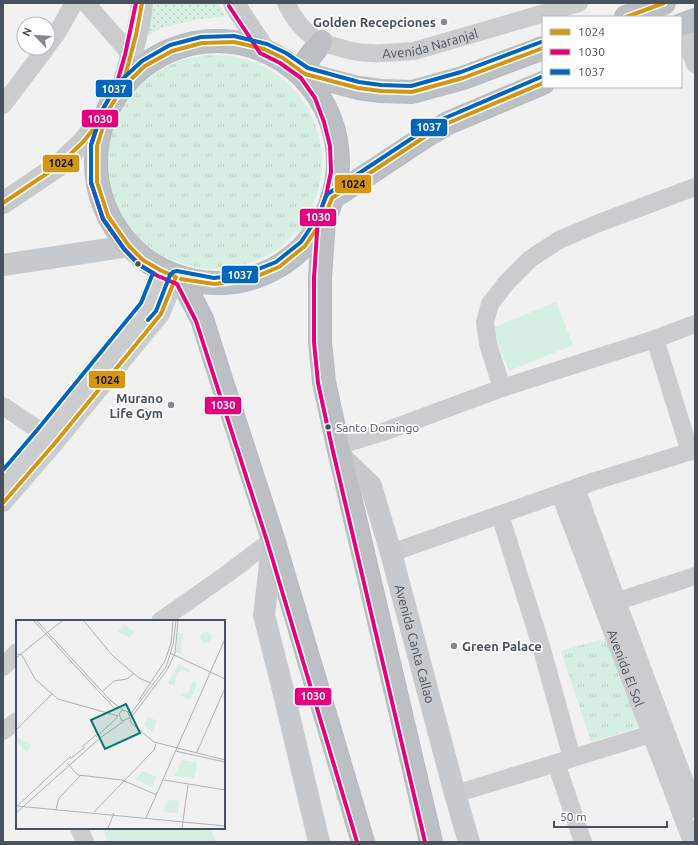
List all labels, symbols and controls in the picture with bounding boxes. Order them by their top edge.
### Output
place label: Golden Recepciones [313,15,436,29]
north arrow [16,16,56,56]
legend [542,16,682,88]
marker: Golden Recepciones [439,17,449,27]
text: 1024 [578,25,605,38]
text: N [20,26,34,38]
street label: Avenida Naranjal [382,26,480,60]
text: 1030 [578,45,605,58]
text: 1037 [578,65,605,78]
line badge: 1037 [95,79,133,98]
text: 1037 [102,83,126,95]
line badge: 1030 [81,109,119,128]
text: 1030 [88,113,112,125]
line badge: 1037 [410,118,448,137]
text: 1037 [417,121,441,133]
line badge: 1024 [42,154,80,173]
text: 1024 [49,157,73,169]
line badge: 1024 [334,174,372,194]
text: 1024 [341,178,365,190]
line badge: 1030 [299,208,337,227]
text: 1030 [306,211,330,223]
unlabelled marker [133,259,143,269]
line badge: 1037 [221,265,259,284]
text: 1037 [228,269,252,281]
line badge: 1024 [88,370,126,389]
text: 1024 [95,374,119,386]
place label: Murano Life Gym [109,391,163,420]
line badge: 1030 [204,396,242,415]
text: 1030 [211,399,235,411]
marker: Murano Life Gym [166,400,176,410]
place label: Santo Domingo [336,421,419,434]
marker: Santo Domingo [323,422,333,432]
street label: Avenida Canta Callao [393,583,438,705]
inset map [16,620,225,829]
street label: Avenida El Sol [605,627,647,709]
place label: Green Palace [462,639,542,653]
marker: Green Palace [449,641,459,651]
line badge: 1030 [294,687,332,706]
text: 1030 [301,690,325,702]
scale bar [554,803,667,829]
text: 50 m [560,810,587,823]

